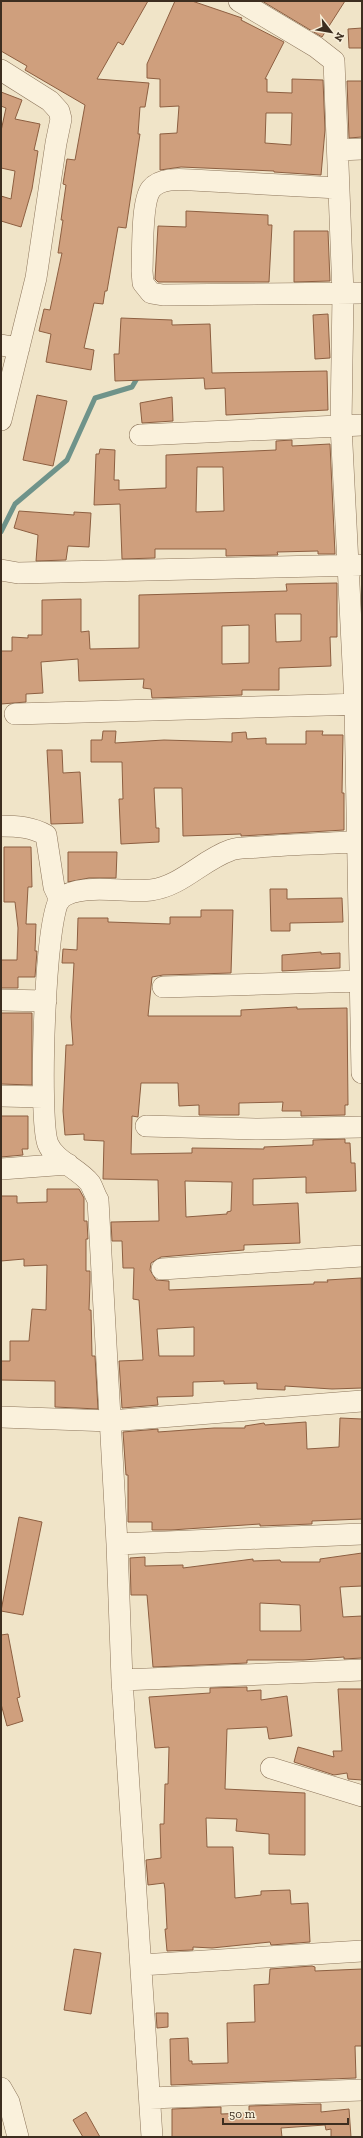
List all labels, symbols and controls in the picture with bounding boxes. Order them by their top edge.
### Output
north arrow [311,12,351,52]
text: N [331,30,347,44]
scale bar [223,2100,348,2126]
text: 50 m [229,2107,256,2121]

